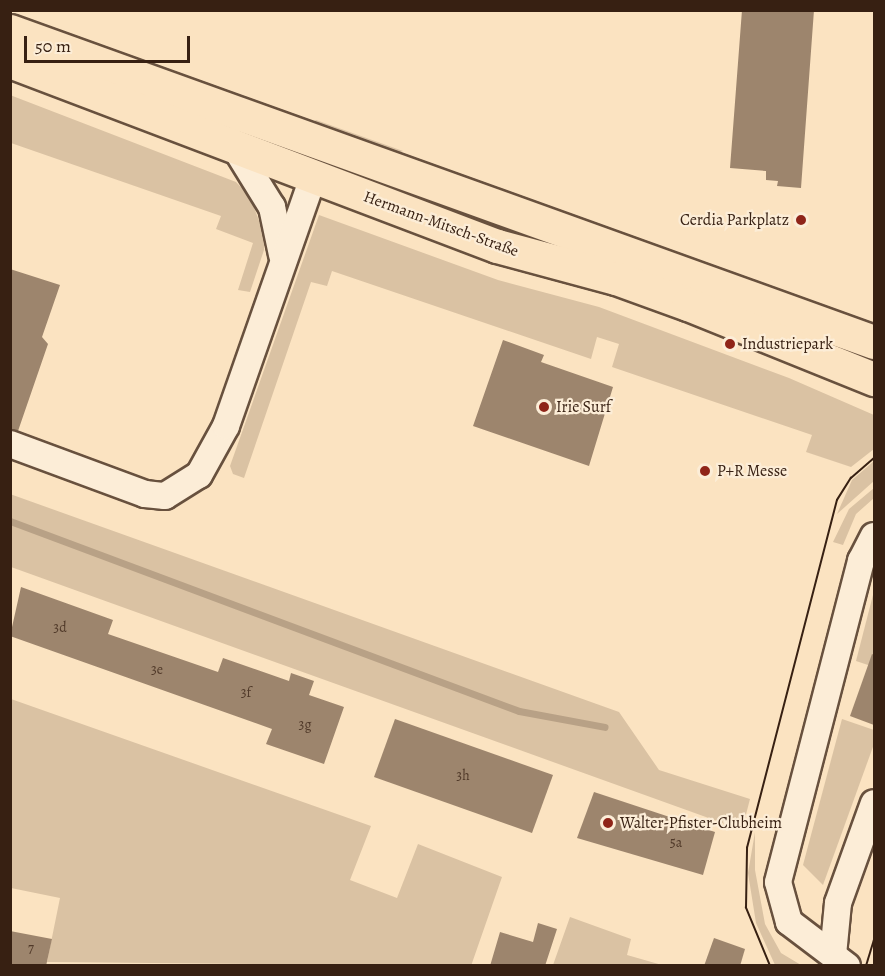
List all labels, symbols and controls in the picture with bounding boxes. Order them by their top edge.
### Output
scale bar [27,24,194,62]
text: 50 m [35,34,71,58]
street label: Hermann-Mitsch-Straße [361,187,521,261]
place label: Cerdia Parkplatz [680,210,789,230]
marker: Cerdia Parkplatz [794,213,808,227]
place label: Industriepark [742,334,833,354]
marker: Industriepark [723,337,737,351]
place label: Irie Surf [556,397,611,417]
marker: Irie Surf [537,400,551,414]
place label: P+R Messe [717,461,787,481]
marker: P+R Messe [698,464,712,478]
house number: 3d [53,620,67,636]
house number: 3e [151,662,163,678]
house number: 3f [241,685,251,701]
house number: 3g [299,717,311,733]
house number: 3h [456,768,470,784]
place label: Walter-Pfister-Clubheim [620,813,782,833]
marker: Walter-Pfister-Clubheim [601,816,615,830]
house number: 5a [670,835,682,851]
house number: 7 [28,941,34,957]

